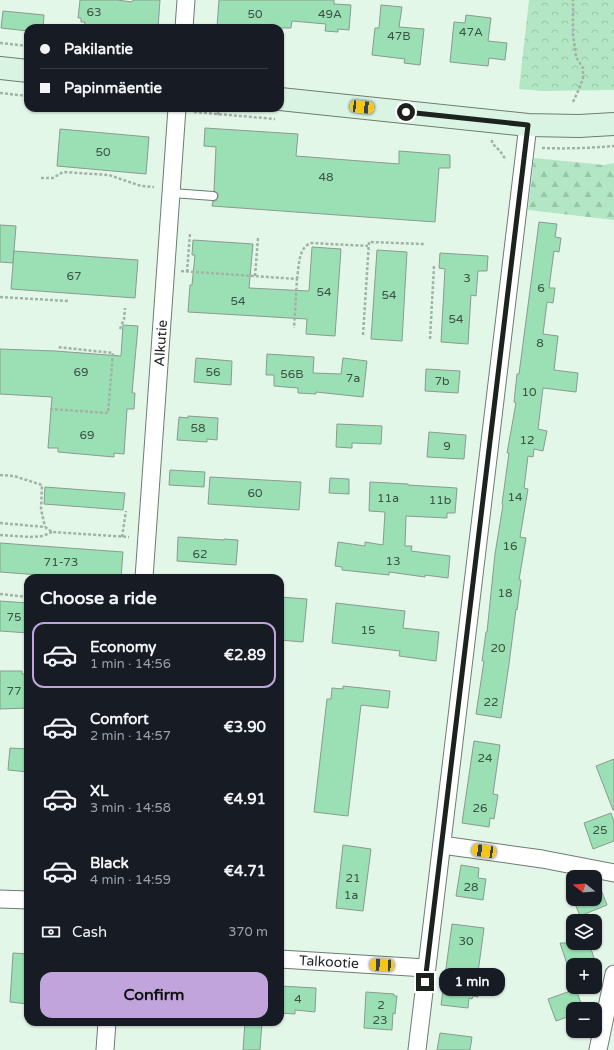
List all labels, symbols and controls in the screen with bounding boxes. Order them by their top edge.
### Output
house number: 63 [86,5,102,19]
house number: 50 [247,7,263,21]
house number: 49A [318,7,342,21]
house number: 47A [459,25,483,39]
house number: 47B [387,29,411,43]
text: Pakilantie [64,40,133,58]
text: Papinmäentie [64,79,162,97]
car [349,100,375,114]
route start [397,103,415,121]
house number: 50 [95,145,111,159]
house number: 48 [318,170,334,184]
house number: 67 [66,269,82,283]
house number: 3 [463,271,471,285]
house number: 6 [537,281,545,295]
house number: 54 [316,285,332,299]
house number: 54 [381,288,397,302]
house number: 54 [230,294,246,308]
house number: 54 [448,312,464,326]
street label: Alkutie [151,319,171,367]
house number: 8 [536,336,544,350]
house number: 69 [73,365,89,379]
house number: 56 [205,365,221,379]
house number: 56B [280,367,304,381]
house number: 7a [346,371,360,385]
house number: 7b [434,374,450,388]
house number: 10 [521,385,537,399]
house number: 58 [190,421,206,435]
house number: 69 [79,428,95,442]
house number: 12 [519,433,535,447]
house number: 9 [443,439,451,453]
house number: 60 [247,486,263,500]
house number: 14 [507,490,523,504]
house number: 11a [377,491,399,505]
house number: 11b [429,493,451,507]
house number: 16 [502,539,518,553]
house number: 62 [192,547,208,561]
house number: 13 [385,554,401,568]
house number: 71-73 [44,555,78,569]
house number: 18 [497,586,513,600]
text: Choose a ride [40,587,157,609]
house number: 75 [6,610,22,624]
house number: 15 [360,623,376,637]
icon: car [42,637,78,673]
text: Economy [90,638,156,656]
house number: 20 [490,641,506,655]
text: €2.89 [224,646,266,664]
text: 1 min · 14:56 [90,656,171,672]
house number: 77 [6,684,22,698]
house number: 22 [483,695,499,709]
icon: car [42,709,78,745]
text: Comfort [90,710,149,728]
text: €3.90 [224,718,266,736]
text: 2 min · 14:57 [90,728,171,744]
house number: 24 [477,751,493,765]
icon: car [42,781,78,817]
text: XL [90,782,109,800]
text: €4.91 [224,790,266,808]
text: 3 min · 14:58 [90,800,171,816]
house number: 26 [472,801,488,815]
house number: 25 [592,823,608,837]
car [471,843,497,859]
icon: car [42,853,78,889]
text: Black [90,854,129,872]
text: €4.71 [224,862,266,880]
north arrow [566,870,602,906]
map controls [566,870,602,1038]
house number: 21 [345,871,361,885]
text: 4 min · 14:59 [90,872,171,888]
house number: 28 [463,880,479,894]
house number: 1a [344,888,358,902]
button: layers [566,914,602,950]
icon: cash [40,921,62,943]
text: Cash [72,923,107,941]
text: 370 m [228,924,268,940]
house number: 30 [458,934,474,948]
street label: Talkootie [299,952,359,972]
car [370,958,394,972]
button: + [566,958,602,994]
callout: 1 min [439,968,505,996]
button: Confirm [40,972,268,1018]
route end [416,973,434,991]
text: 1 min [455,974,489,990]
house number: 4 [294,992,302,1006]
house number: 2 [377,998,385,1012]
button: − [566,1002,602,1038]
house number: 23 [372,1013,388,1027]

